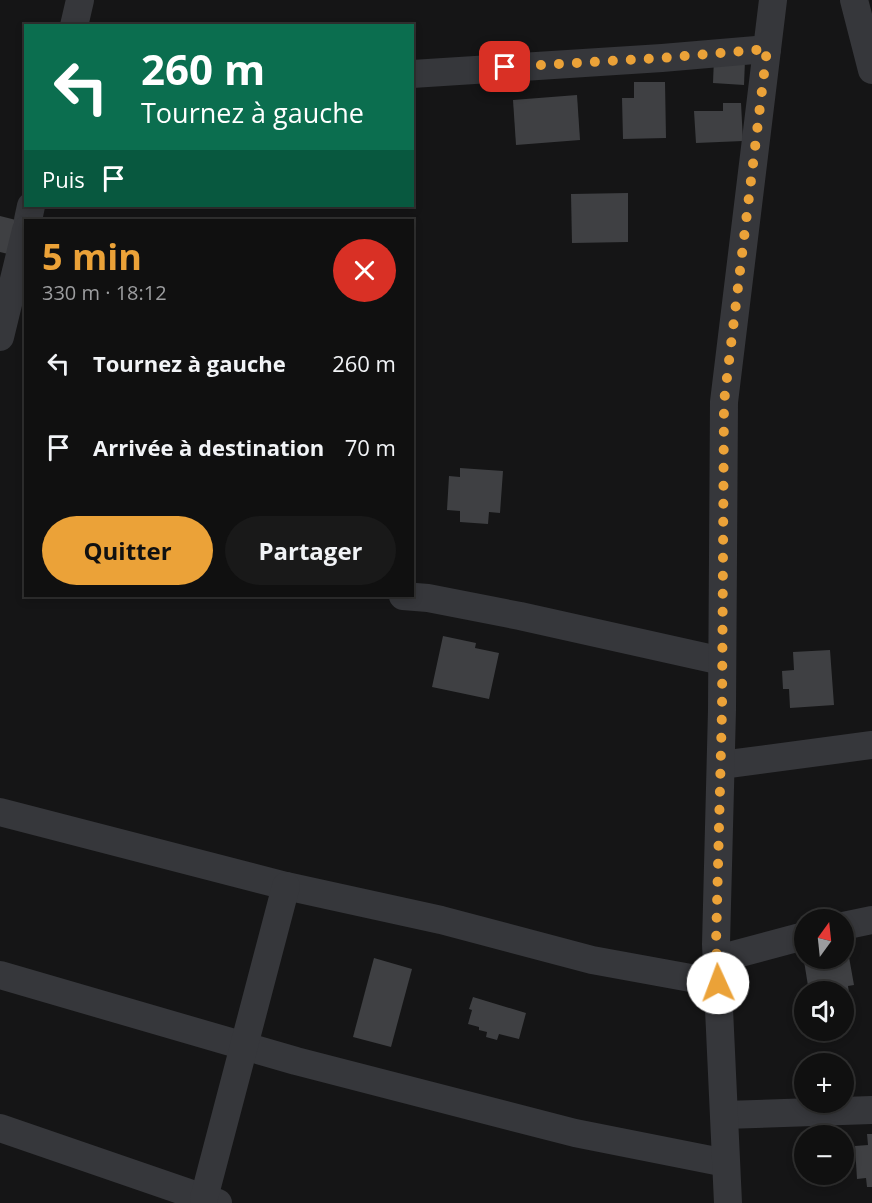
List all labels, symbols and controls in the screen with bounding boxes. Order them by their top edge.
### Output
text: 260 m [141,40,265,97]
pin [479,41,530,92]
icon: left [42,48,120,126]
icon: arrive [488,50,521,83]
text: Tournez à gauche [141,94,364,131]
icon: arrive [97,162,130,195]
text: Puis [42,164,85,194]
text: 5 min [42,232,142,281]
button: close [333,239,396,302]
text: 330 m · 18:12 [42,279,167,306]
icon: left [42,347,75,380]
text: Tournez à gauche [93,348,286,378]
text: 260 m [332,348,396,378]
icon: arrive [42,431,75,464]
text: Arrivée à destination [93,432,324,462]
text: 70 m [345,432,396,462]
button: Quitter [42,516,213,585]
button: Partager [225,516,396,585]
north arrow [794,909,854,969]
map controls [794,909,854,1185]
position arrow [686,951,750,1015]
button: sound [794,981,854,1041]
button: + [794,1053,854,1113]
button: − [794,1125,854,1185]

